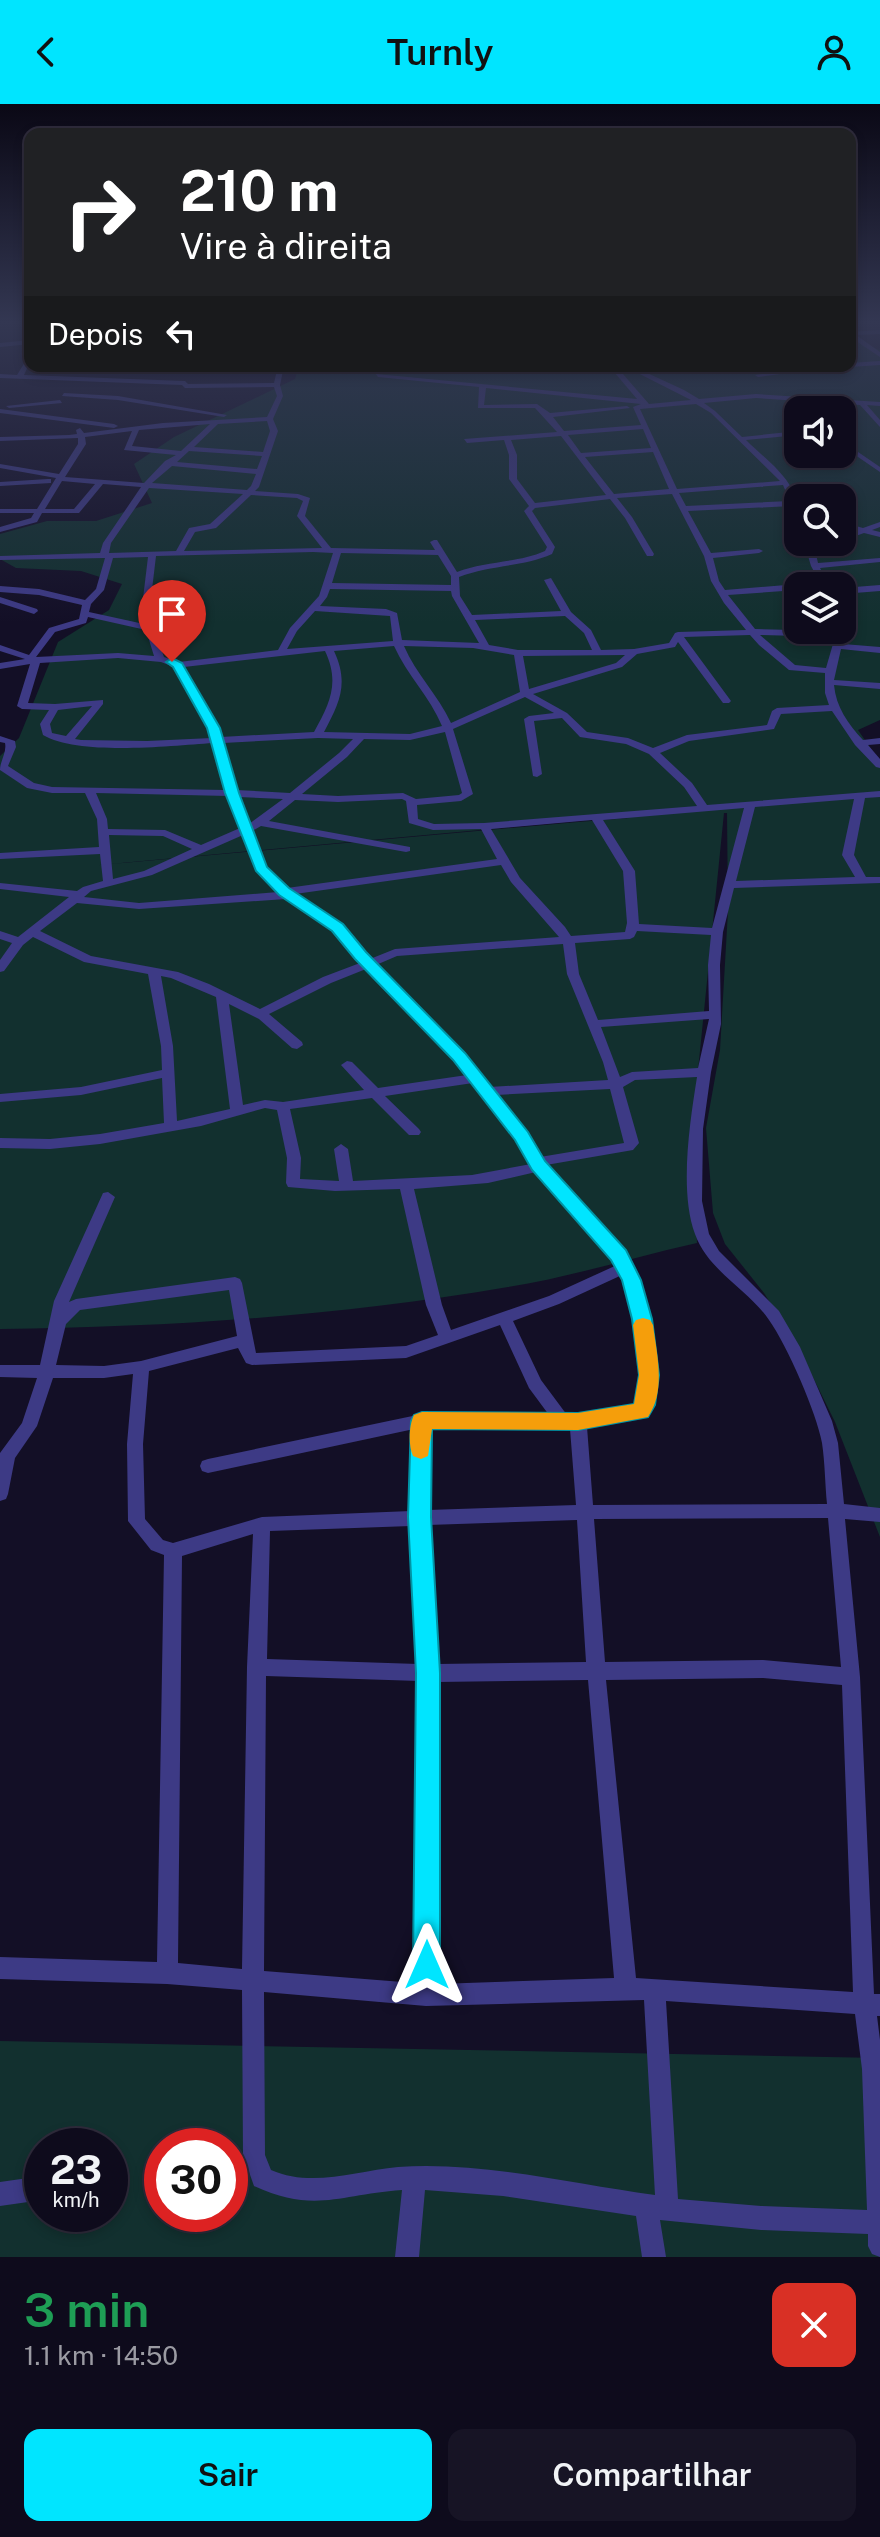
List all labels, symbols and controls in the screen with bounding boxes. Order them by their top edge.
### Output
icon: back [24,30,68,74]
icon: person [812,30,856,74]
text: Turnly [386,31,494,73]
text: 210 m [180,158,338,224]
icon: right [48,160,152,264]
text: Vire à direita [180,225,392,267]
icon: left [159,312,203,356]
text: Depois [48,316,143,352]
map controls [784,396,856,644]
button: sound [784,396,856,468]
button: search [784,484,856,556]
button: layers [784,572,856,644]
pin [138,580,206,662]
icon: arrive [150,592,194,636]
position arrow [385,1923,469,2007]
speed limit sign: 30 [144,2128,248,2232]
text: 23 [50,2146,102,2193]
text: km/h [52,2188,100,2212]
text: 3 min [24,2281,149,2338]
button: close [772,2283,856,2367]
text: 1.1 km · 14:50 [24,2340,178,2371]
button: Sair [24,2429,432,2521]
button: Compartilhar [448,2429,856,2521]

